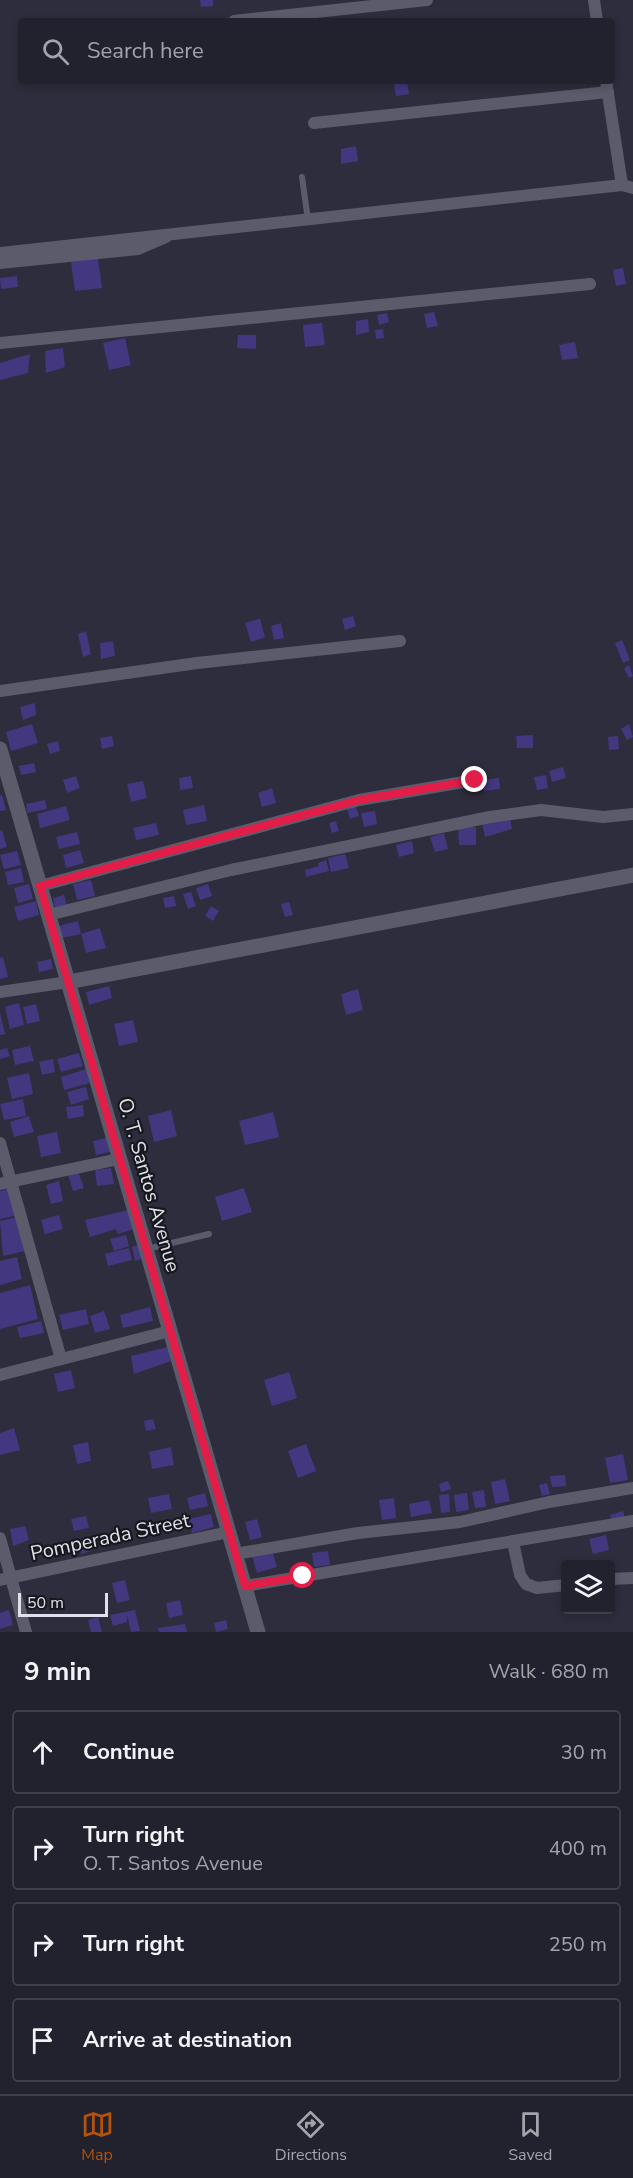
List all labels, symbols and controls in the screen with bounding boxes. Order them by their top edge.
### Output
search box [18,18,615,84]
icon: search [39,35,72,68]
text: Search here [87,36,204,66]
route end [461,766,487,792]
street label: O. T. Santos Avenue [111,1095,187,1275]
street label: Pomperada Street [28,1507,193,1567]
map controls [561,1560,615,1614]
button: layers [561,1560,615,1614]
route start [289,1562,315,1588]
scale bar [18,1590,108,1618]
text: 50 m [27,1592,64,1614]
text: 9 min [24,1654,91,1689]
text: Walk · 680 m [489,1658,609,1685]
icon: ahead [26,1736,59,1769]
text: Continue [83,1737,174,1767]
text: 30 m [561,1739,607,1766]
text: Turn right [83,1820,184,1850]
icon: right [26,1832,59,1865]
text: 400 m [549,1835,607,1862]
text: O. T. Santos Avenue [83,1850,263,1877]
icon: right [26,1928,59,1961]
text: Turn right [83,1929,184,1959]
text: 250 m [549,1931,607,1958]
icon: arrive [26,2024,59,2057]
text: Arrive at destination [83,2025,292,2055]
tab: Map [81,2108,114,2166]
tab: Directions [275,2108,347,2166]
tab: Saved [508,2108,552,2166]

